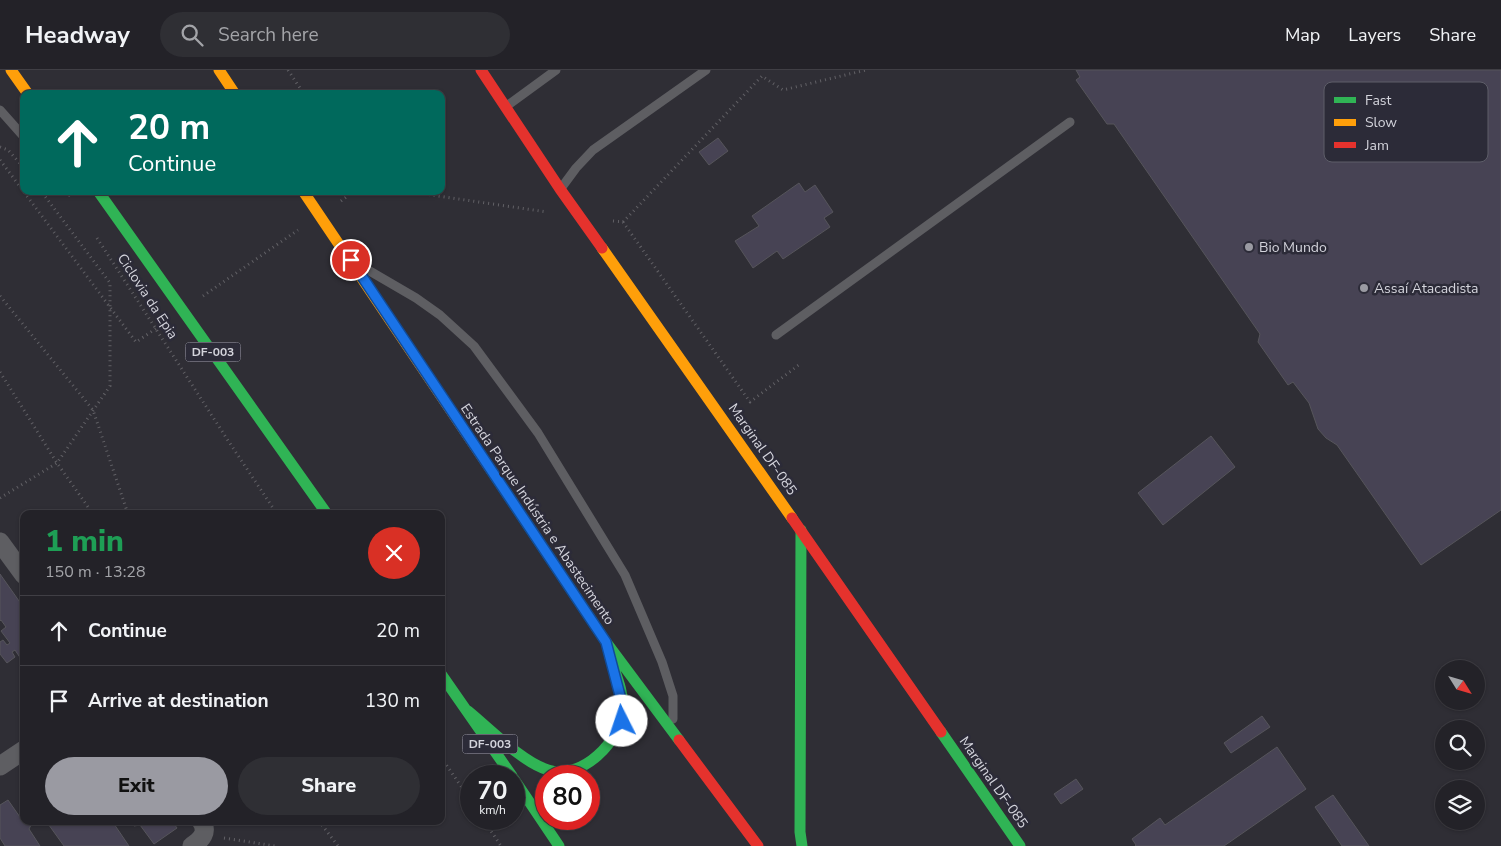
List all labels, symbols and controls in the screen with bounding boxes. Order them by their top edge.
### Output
search box [160,12,510,57]
text: Headway [25,19,130,51]
icon: search [178,21,206,49]
text: Search here [218,22,319,48]
text: Map [1285,23,1320,47]
text: Layers [1348,23,1401,47]
text: Share [1429,23,1476,47]
legend [1324,82,1488,162]
text: Fast [1365,91,1391,110]
text: 20 m [128,104,210,151]
icon: ahead [45,110,110,175]
text: Slow [1365,113,1397,132]
text: Jam [1364,136,1389,155]
text: Continue [128,149,216,179]
place label: Bio Mundo [1259,238,1327,257]
pin [330,239,372,281]
marker: Bio Mundo [1243,241,1255,253]
icon: arrive [337,246,365,274]
street label: Ciclovia da Epia [113,250,182,343]
place label: Assaí Atacadista [1374,279,1478,298]
marker: Assaí Atacadista [1358,282,1370,294]
road number: DF-003 [186,342,240,362]
street label: Estrada Parque Indústria e Abastecimento [456,400,619,629]
street label: Marginal DF-085 [724,400,801,499]
text: 1 min [45,521,124,562]
button: close [368,527,420,579]
text: 150 m · 13:28 [45,561,146,583]
icon: ahead [45,617,73,645]
text: Continue [88,618,167,644]
text: 20 m [376,618,420,644]
north arrow [1435,660,1485,710]
map controls [1435,660,1485,830]
icon: arrive [45,687,73,715]
text: Arrive at destination [88,688,269,714]
text: 130 m [365,688,420,714]
position arrow [595,694,647,746]
button: search [1435,720,1485,770]
street label: Marginal DF-085 [955,733,1032,832]
road number: DF-003 [462,734,518,754]
button: Exit [45,757,228,815]
button: Share [238,757,420,815]
speed limit sign: 80 [535,765,600,830]
text: 70 [477,774,508,808]
button: layers [1435,780,1485,830]
text: km/h [479,802,506,818]

